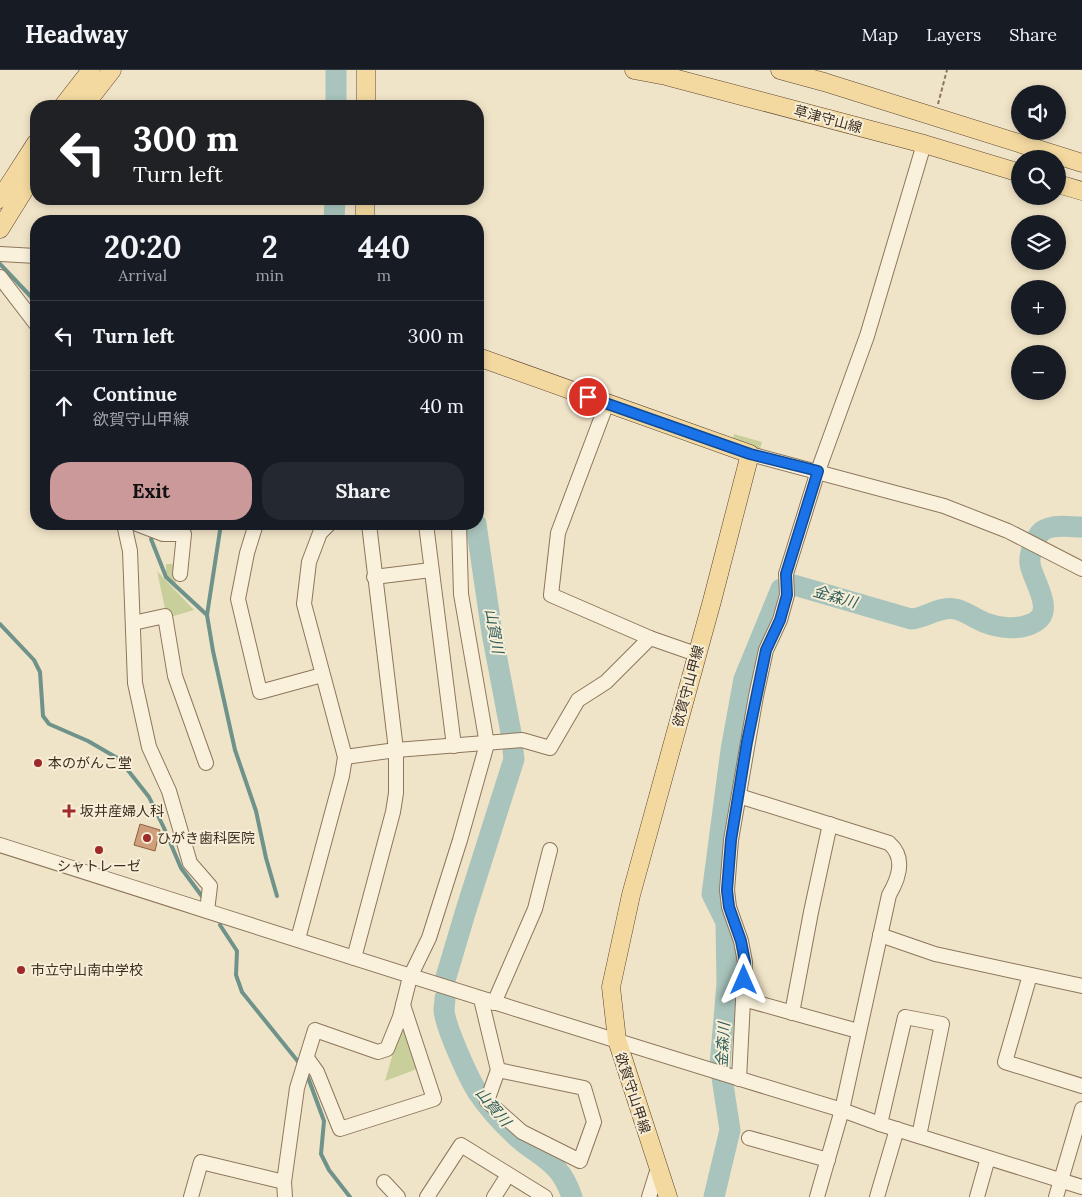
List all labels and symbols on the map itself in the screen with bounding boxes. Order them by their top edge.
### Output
street label: 草津守山線 [792,101,864,137]
pin [567,376,609,418]
water label: 金森川 [811,581,861,612]
water label: 山賀川 [481,607,508,657]
street label: 欲賀守山甲線 [668,643,708,729]
place label: 本のがんこ堂 [48,754,132,772]
marker: 本のがんこ堂 [32,757,44,769]
place label: 坂井産婦人科 [80,802,164,820]
marker: 坂井産婦人科 [62,804,76,818]
place label: ひがき歯科医院 [157,829,255,847]
marker: ひがき歯科医院 [141,832,153,844]
marker: シャトレーゼ [93,844,105,856]
place label: シャトレーゼ [57,857,141,875]
position arrow [717,953,769,1005]
place label: 市立守山南中学校 [31,961,143,979]
marker: 市立守山南中学校 [15,964,27,976]
water label: 金森川 [712,1020,733,1068]
street label: 欲賀守山甲線 [611,1050,655,1136]
water label: 山賀川 [472,1083,516,1132]

